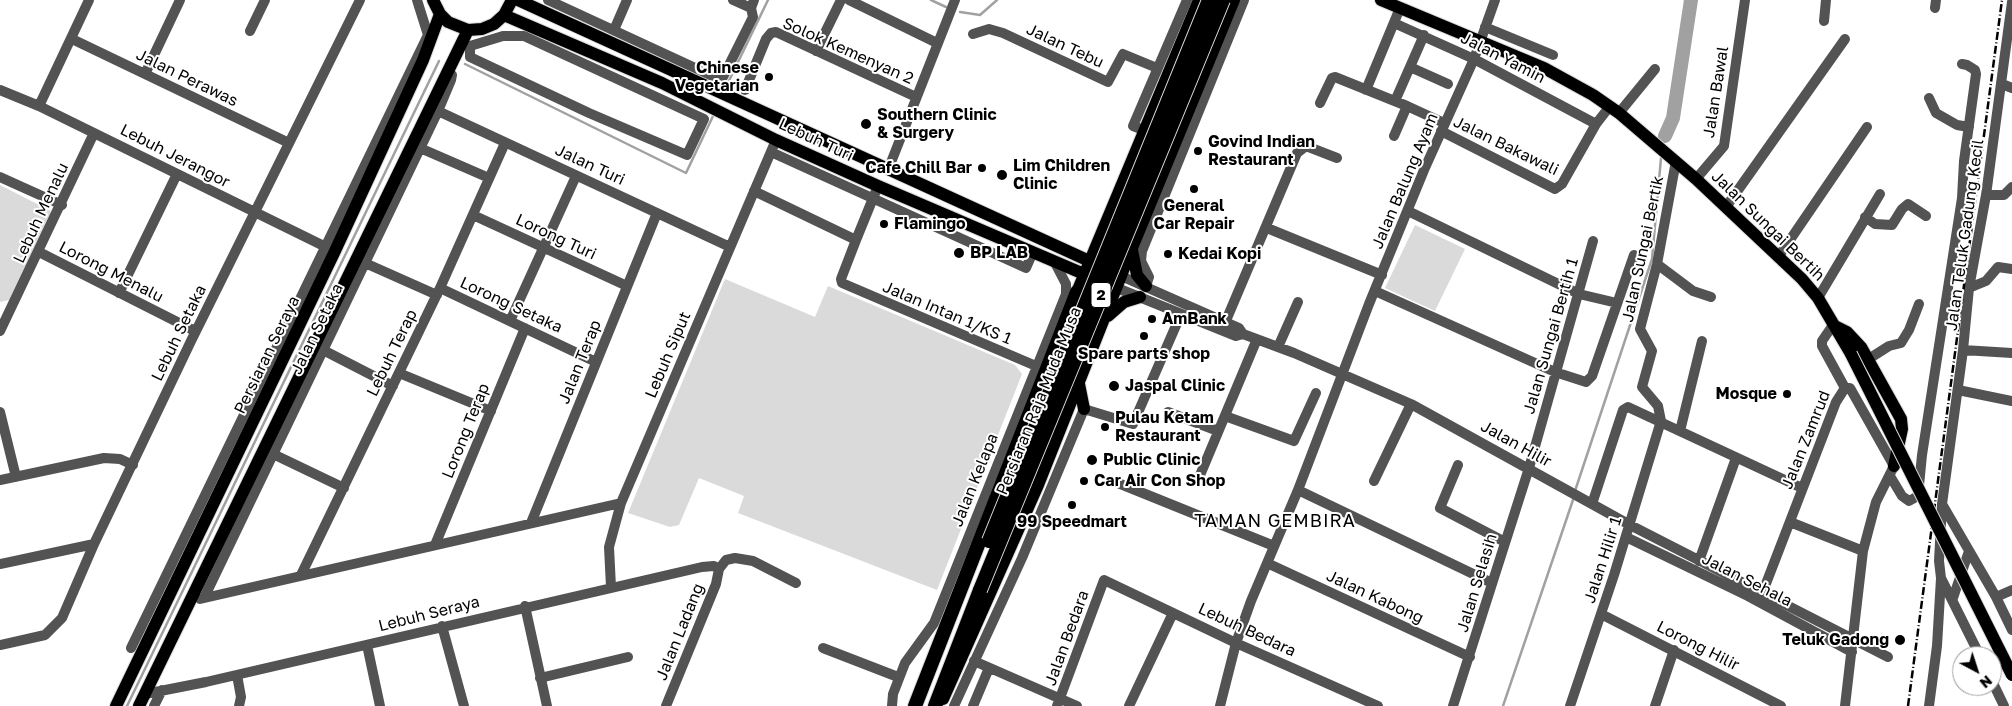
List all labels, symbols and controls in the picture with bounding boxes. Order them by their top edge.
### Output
street label: Solok Kemenyan 2 [780,14,916,88]
street label: Jalan Tebu [1023,20,1107,72]
street label: Jalan Yamin [1458,29,1548,87]
street label: Jalan Perawas [133,45,241,111]
street label: Jalan Bawal [1699,45,1733,139]
place label: Chinese Vegetarian [675,58,759,96]
marker: Chinese Vegetarian [763,71,775,83]
place label: Southern Clinic & Surgery [877,105,997,143]
street label: Jalan Balung Ayam [1368,110,1442,252]
street label: Jalan Bakawali [1450,112,1562,180]
street label: Lebuh Turi [776,114,856,166]
marker: Southern Clinic & Surgery [859,117,873,131]
street label: Lebuh Jerangor [117,120,233,192]
place label: Govind Indian Restaurant [1208,132,1315,170]
street label: Jalan Teluk Gadung Kecil [1942,138,1988,332]
street label: Jalan Turi [552,141,628,189]
marker: Govind Indian Restaurant [1192,145,1204,157]
place label: Lim Children Clinic [1013,156,1110,194]
place label: Cafe Chill Bar [865,158,972,178]
street label: Lebuh Menalu [9,160,73,266]
marker: Cafe Chill Bar [976,162,988,174]
street label: Jalan Sungai Bertih [1707,167,1829,285]
marker: Lim Children Clinic [995,168,1009,182]
street label: Jalan Sungai Bertik [1618,174,1668,324]
marker: General Car Repair [1188,183,1200,195]
place label: General Car Repair [1154,196,1234,234]
street label: Lorong Turi [513,210,599,264]
place label: Flamingo [894,214,966,234]
marker: Flamingo [878,218,890,230]
street label: Lorong Menalu [56,237,166,307]
place label: BP LAB [970,243,1028,263]
place label: Kedai Kopi [1178,244,1261,264]
marker: BP LAB [952,246,966,260]
marker: Kedai Kopi [1162,248,1174,260]
street label: Jalan Sungai Bertih 1 [1519,256,1583,416]
street label: Lorong Setaka [457,273,565,337]
street label: Jalan Intan 1/KS 1 [880,277,1014,349]
street label: Jalan Setaka [287,280,347,378]
street label: Lebuh Setaka [147,282,211,384]
road number: 2 [1091,282,1111,308]
street label: Persiaran Seraya [230,293,304,417]
street label: Persiaran Raja Muda Musa [992,304,1086,498]
street label: Lebuh Terap [363,306,421,400]
street label: Lebuh Siput [641,309,695,401]
place label: AmBank [1162,309,1227,329]
marker: AmBank [1146,313,1158,325]
street label: Jalan Terap [554,317,606,407]
marker: Spare parts shop [1138,330,1150,342]
place label: Spare parts shop [1078,344,1210,364]
place label: Jaspal Clinic [1125,376,1225,396]
marker: Jaspal Clinic [1107,379,1121,393]
street label: Lorong Terap [438,381,494,481]
place label: Mosque [1715,384,1777,404]
street label: Jalan Zamrud [1778,388,1834,492]
marker: Mosque [1781,388,1793,400]
place label: Pulau Ketam Restaurant [1115,408,1214,446]
street label: Jalan Hilir [1477,417,1555,471]
marker: Pulau Ketam Restaurant [1099,421,1111,433]
street label: Jalan Kelapa [948,431,1002,529]
place label: Public Clinic [1103,450,1200,470]
marker: Public Clinic [1085,453,1099,467]
place label: Car Air Con Shop [1094,471,1225,491]
marker: Car Air Con Shop [1078,475,1090,487]
marker: 99 Speedmart [1066,499,1078,511]
district label: TAMAN GEMBIRA [1193,510,1357,532]
place label: 99 Speedmart [1017,512,1127,532]
street label: Jalan Hilir 1 [1580,514,1626,606]
street label: Jalan Selasih [1453,531,1501,635]
street label: Jalan Sehala [1699,549,1795,611]
street label: Jalan Kabong [1323,566,1427,628]
street label: Jalan Ladang [652,581,708,683]
street label: Jalan Bedara [1041,588,1093,688]
street label: Lebuh Seraya [376,592,482,636]
street label: Lebuh Bedara [1195,599,1299,661]
street label: Lorong Hilir [1654,617,1742,675]
place label: Teluk Gadong [1782,630,1889,650]
marker: Teluk Gadong [1893,633,1907,647]
north arrow [1952,646,2002,696]
text: N [1977,672,1996,692]

